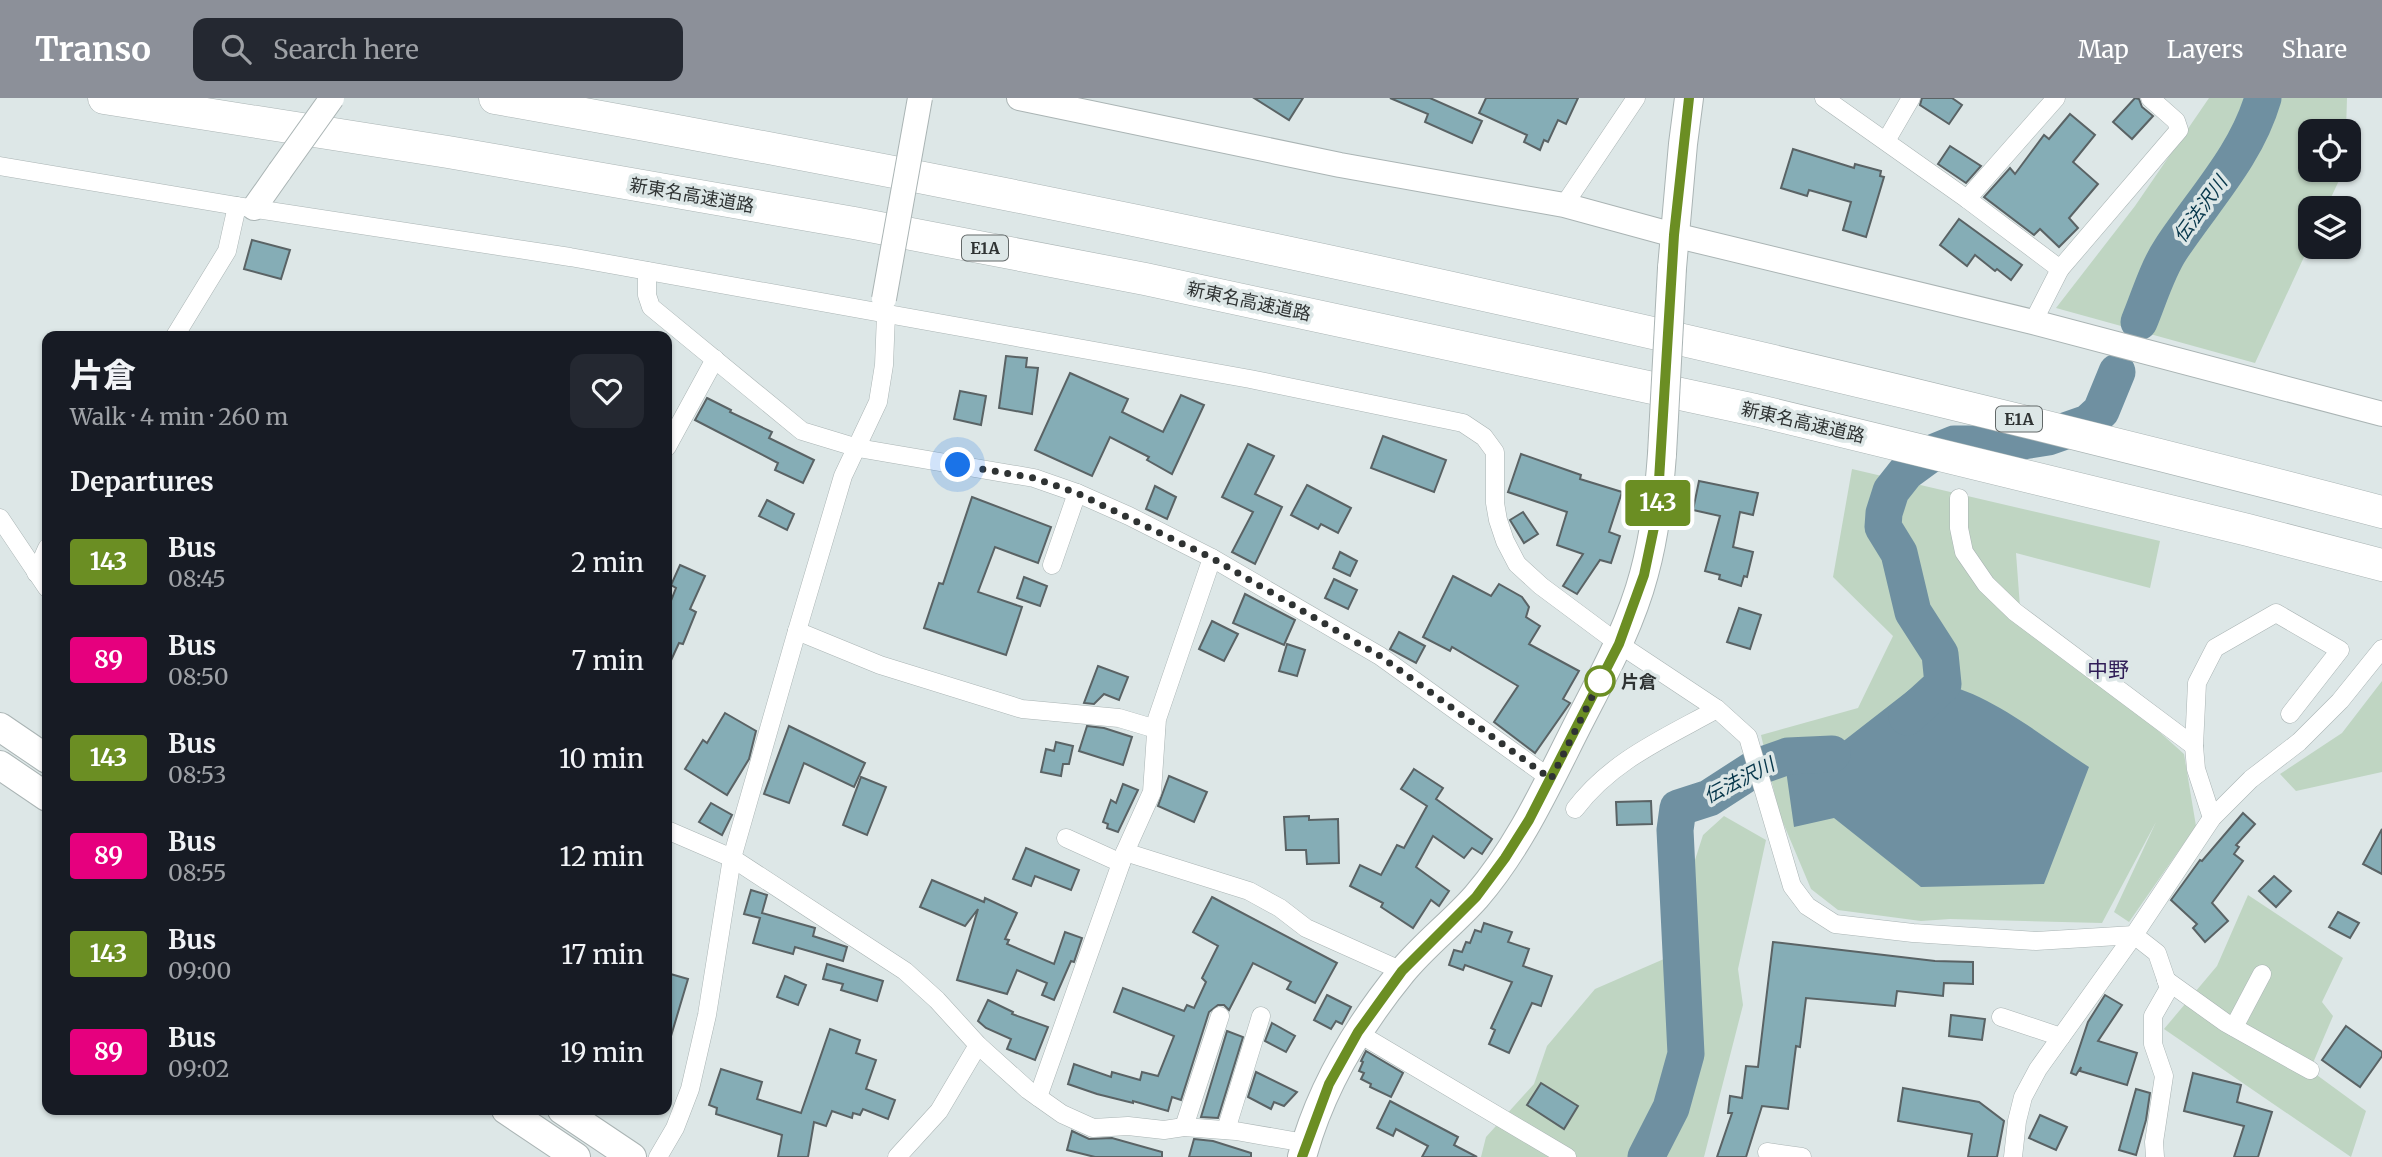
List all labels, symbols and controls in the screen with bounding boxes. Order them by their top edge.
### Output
search box [193,18,683,81]
text: Transo [35,29,151,70]
icon: search [217,30,255,68]
text: Search here [273,33,419,66]
text: Map [2078,34,2129,65]
text: Layers [2167,34,2243,65]
text: Share [2281,34,2347,65]
map controls [2298,119,2361,259]
button: locate [2298,119,2361,182]
water label: 伝法沢川 [2168,170,2233,247]
street label: 新東名高速道路 [628,173,756,217]
button: layers [2298,196,2361,259]
road number: E1A [962,236,1008,260]
street label: 新東名高速道路 [1185,277,1313,325]
button: heart [570,354,644,428]
text: 片倉 [70,355,136,396]
street label: 新東名高速道路 [1739,397,1867,447]
text: Walk · 4 min · 260 m [70,402,288,431]
road number: E1A [1996,406,2042,432]
your location [940,447,975,482]
text: Departures [70,465,214,498]
line badge: 143 [1618,480,1698,526]
text: 143 [1639,487,1677,518]
text: Bus [168,531,216,564]
text: 143 [90,546,127,577]
text: 2 min [571,546,644,579]
text: 08:45 [168,564,226,593]
text: Bus [168,629,216,662]
text: 89 [94,644,123,675]
text: 7 min [572,644,644,677]
district label: 中野 [2087,656,2129,683]
text: 08:50 [168,662,229,691]
marker: 片倉 [1585,666,1615,696]
place label: 片倉 [1621,670,1657,693]
text: Bus [168,727,216,760]
text: 143 [90,742,127,773]
text: 10 min [559,742,644,775]
water label: 伝法沢川 [1700,751,1780,808]
text: 08:53 [168,760,226,789]
text: Bus [168,825,216,858]
text: 89 [94,840,123,871]
text: 12 min [560,840,644,873]
text: 08:55 [168,858,226,887]
text: Bus [168,923,216,956]
text: 143 [90,938,127,969]
text: 17 min [561,938,644,971]
text: 09:00 [168,956,231,985]
text: Bus [168,1021,216,1054]
text: 89 [94,1036,123,1067]
text: 19 min [560,1036,644,1069]
text: 09:02 [168,1054,229,1083]

